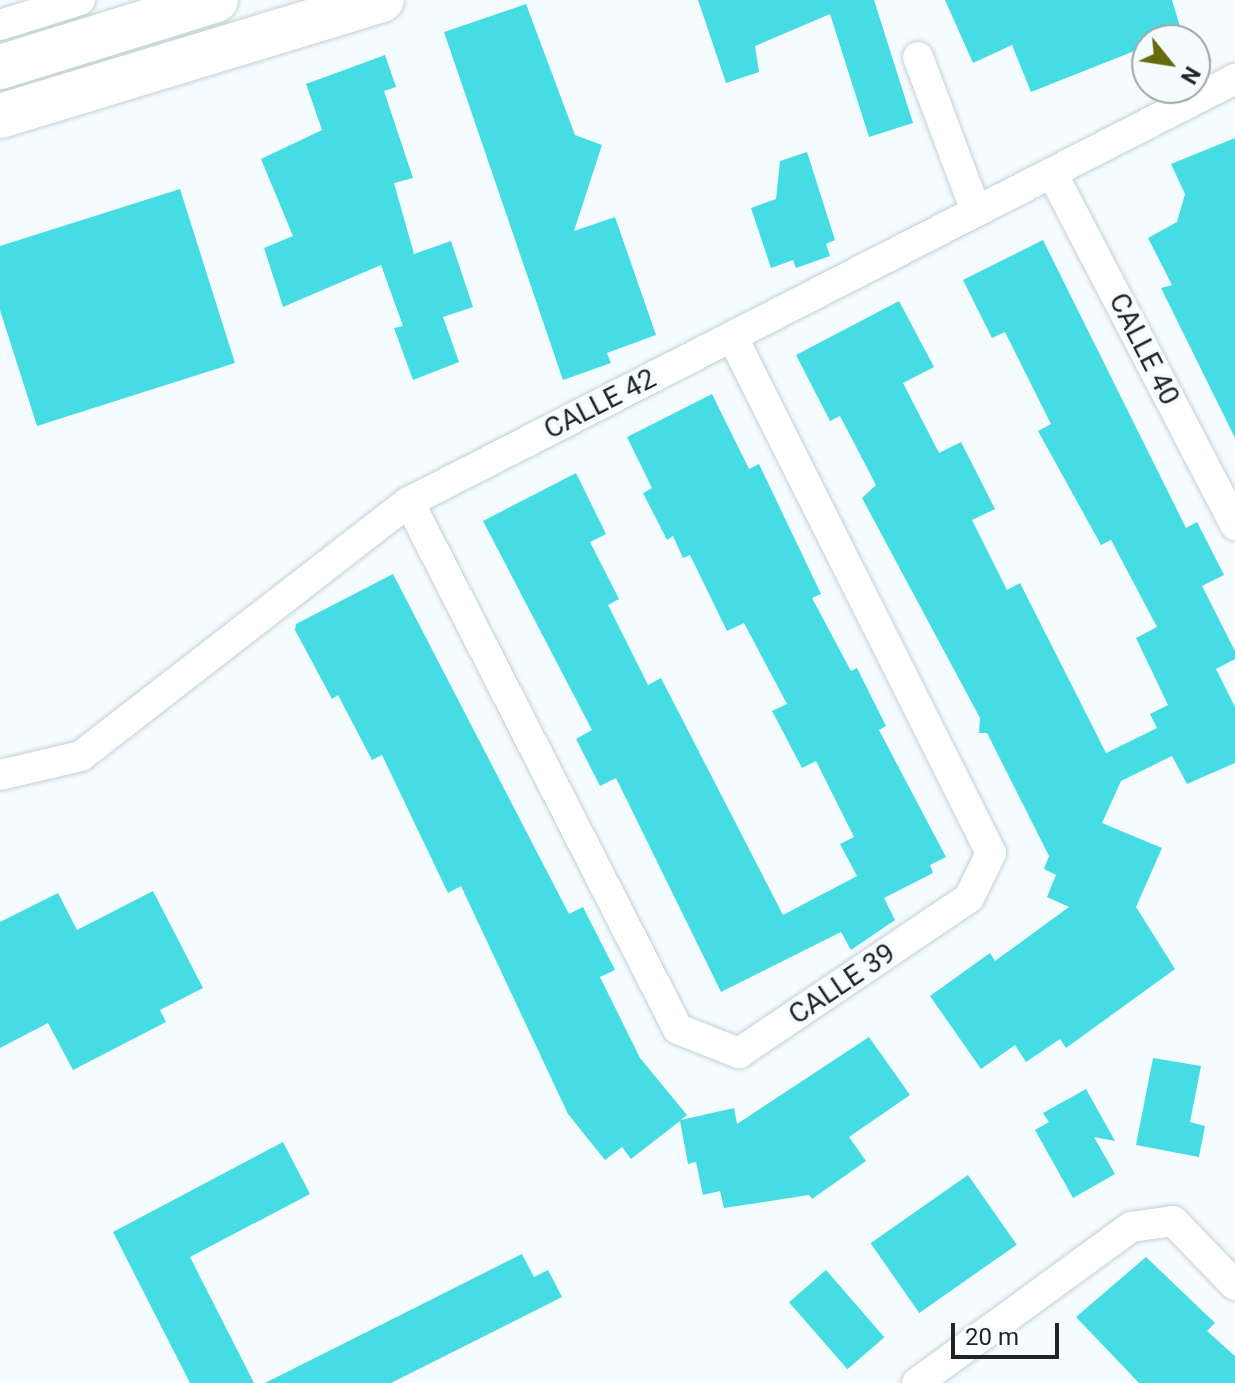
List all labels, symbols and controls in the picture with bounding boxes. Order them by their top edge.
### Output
north arrow [1131,24,1211,104]
text: N [1176,62,1205,88]
street label: CALLE 40 [1102,287,1186,411]
street label: CALLE 42 [538,362,662,446]
street label: CALLE 39 [782,936,902,1032]
scale bar [955,1307,1063,1357]
text: 20 m [965,1323,1019,1351]

